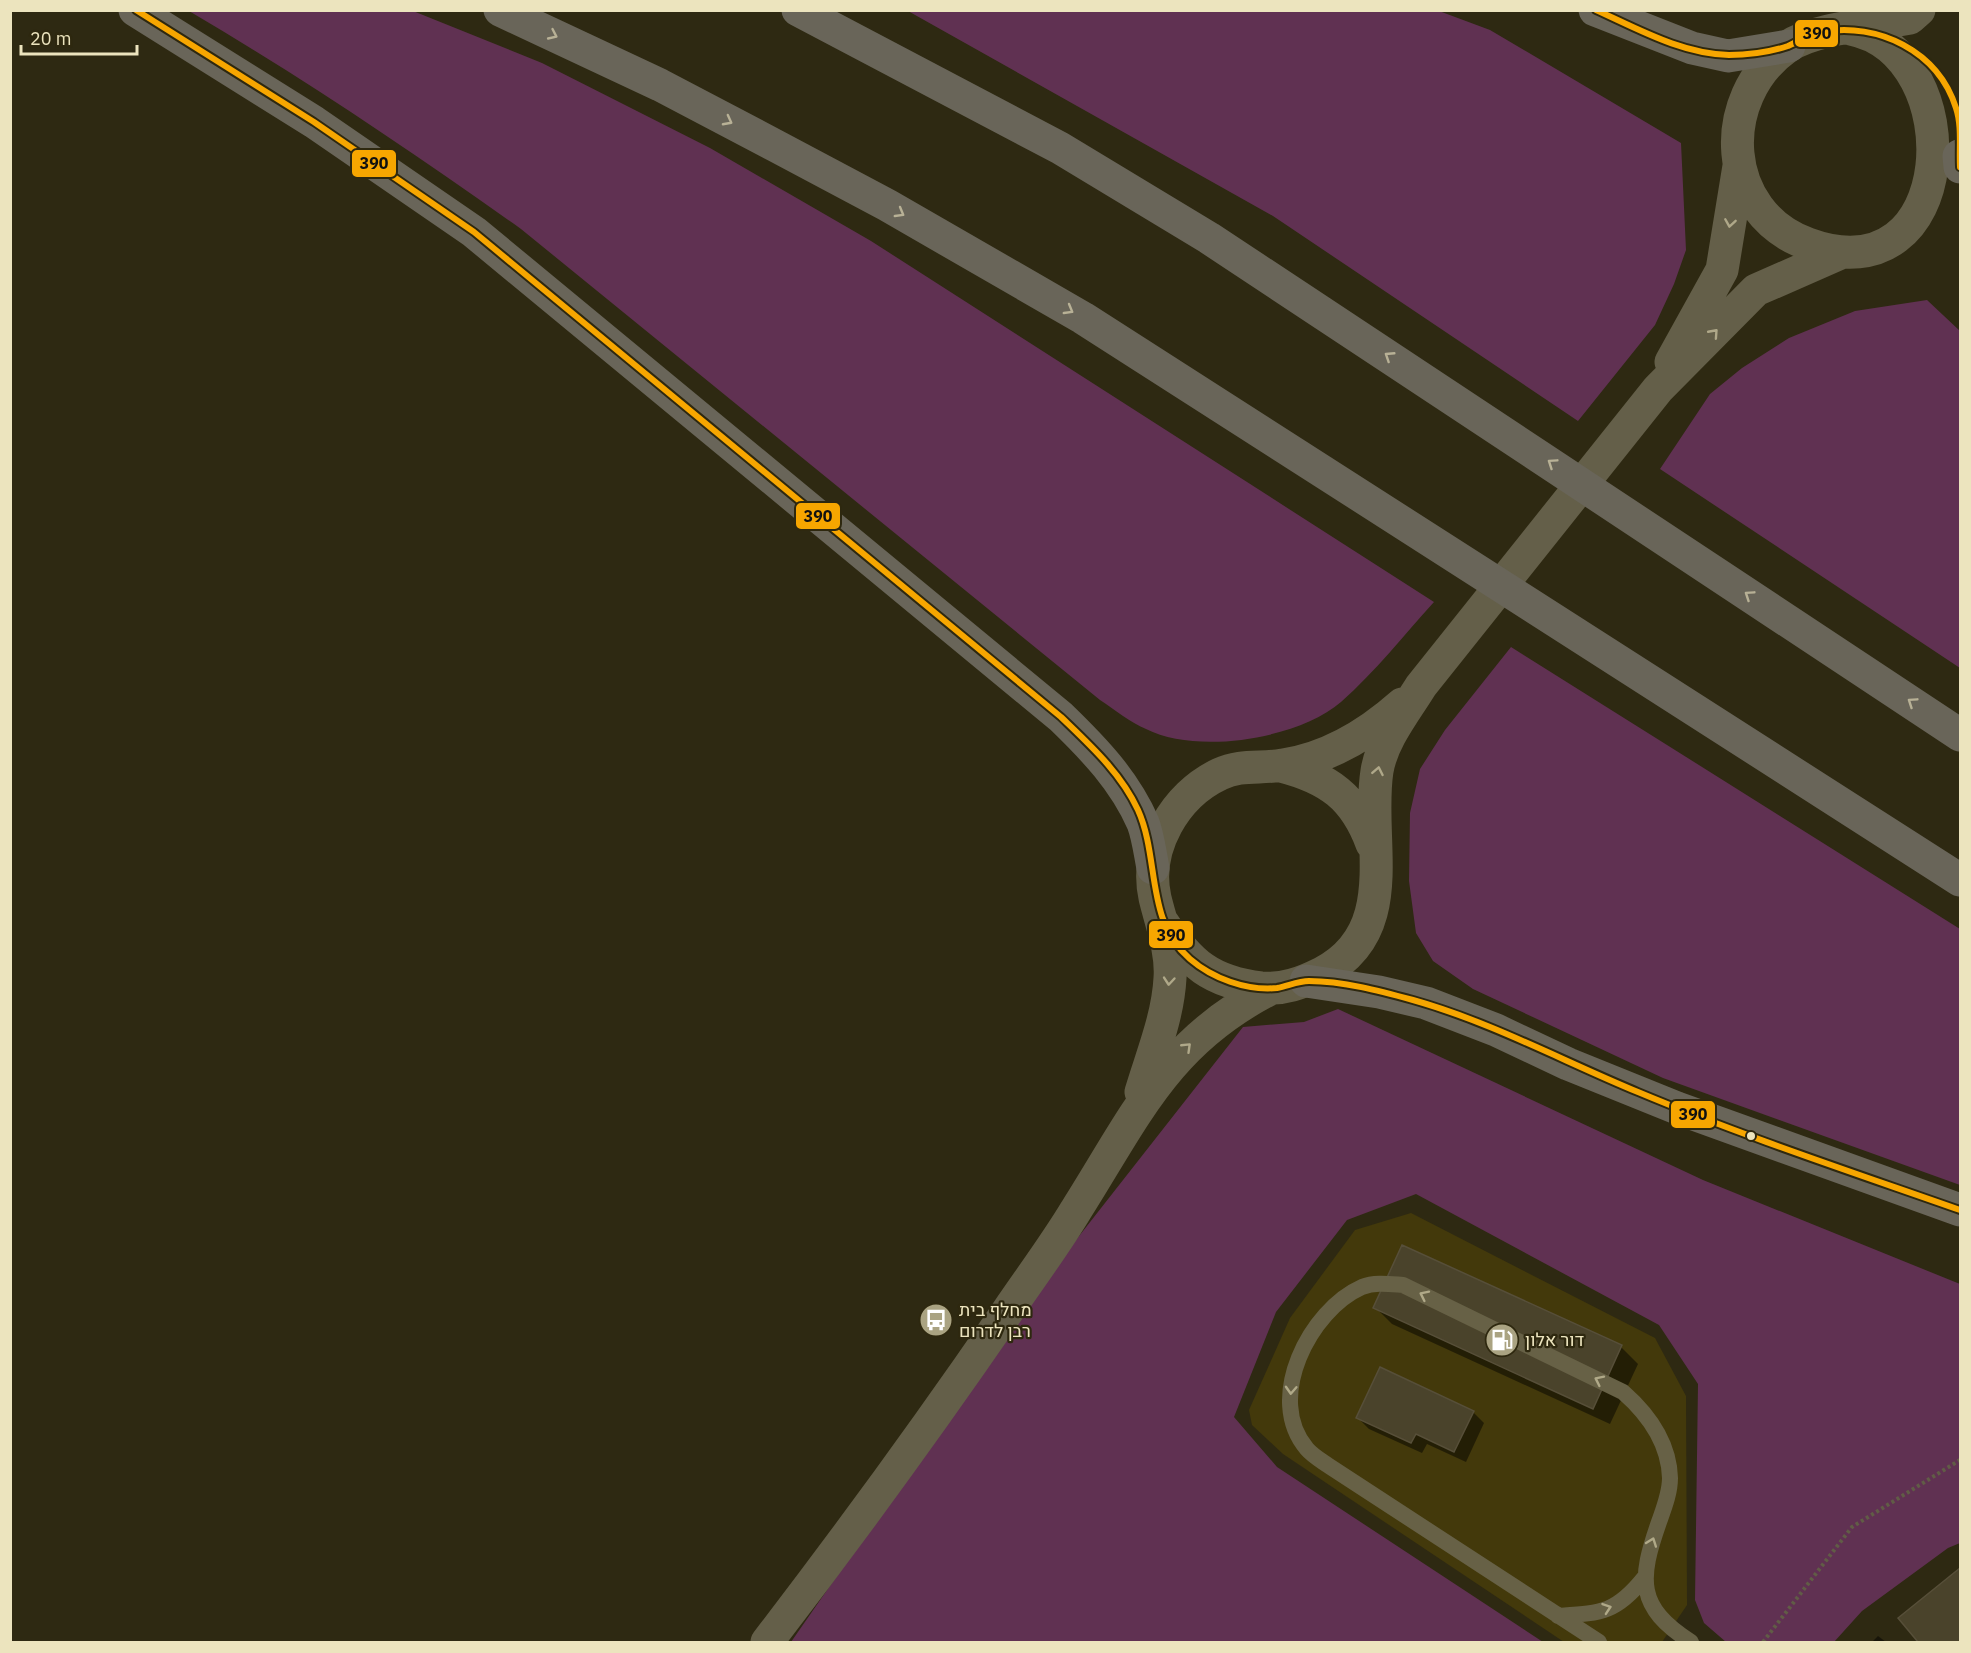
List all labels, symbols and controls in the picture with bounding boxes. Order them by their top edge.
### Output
scale bar [21,18,136,56]
line badge: 390 [1794,19,1839,48]
text: 390 [1803,23,1832,43]
text: 20 m [30,27,72,50]
one-way arrow [547,28,558,40]
one-way arrow [722,114,733,125]
line badge: 390 [351,149,397,178]
text: 390 [360,153,389,173]
one-way arrow [894,206,904,217]
one-way arrow [1724,219,1736,228]
one-way arrow [1063,303,1073,315]
one-way arrow [1707,329,1718,340]
one-way arrow [1385,352,1396,363]
one-way arrow [1548,459,1559,470]
line badge: 390 [795,502,841,530]
text: 390 [804,506,833,526]
one-way arrow [1745,591,1756,602]
one-way arrow [1907,699,1918,710]
one-way arrow [1371,766,1384,776]
line badge: 390 [1148,920,1194,949]
text: 390 [1157,925,1186,945]
one-way arrow [1163,976,1176,986]
one-way arrow [1180,1043,1190,1054]
line badge: 390 [1670,1100,1716,1129]
text: 390 [1679,1104,1708,1124]
unlabelled marker [1745,1130,1757,1142]
one-way arrow [1419,1290,1430,1302]
place label: מחלף בית רבן לדרום [959,1298,1032,1342]
bus stop icon: מחלף בית רבן לדרום [918,1302,954,1338]
fuel station icon: דור אלון [1484,1322,1520,1358]
place label: דור אלון [1525,1328,1584,1351]
one-way arrow [1595,1375,1606,1387]
one-way arrow [1285,1386,1298,1395]
one-way arrow [1645,1537,1658,1548]
one-way arrow [1601,1603,1611,1616]

